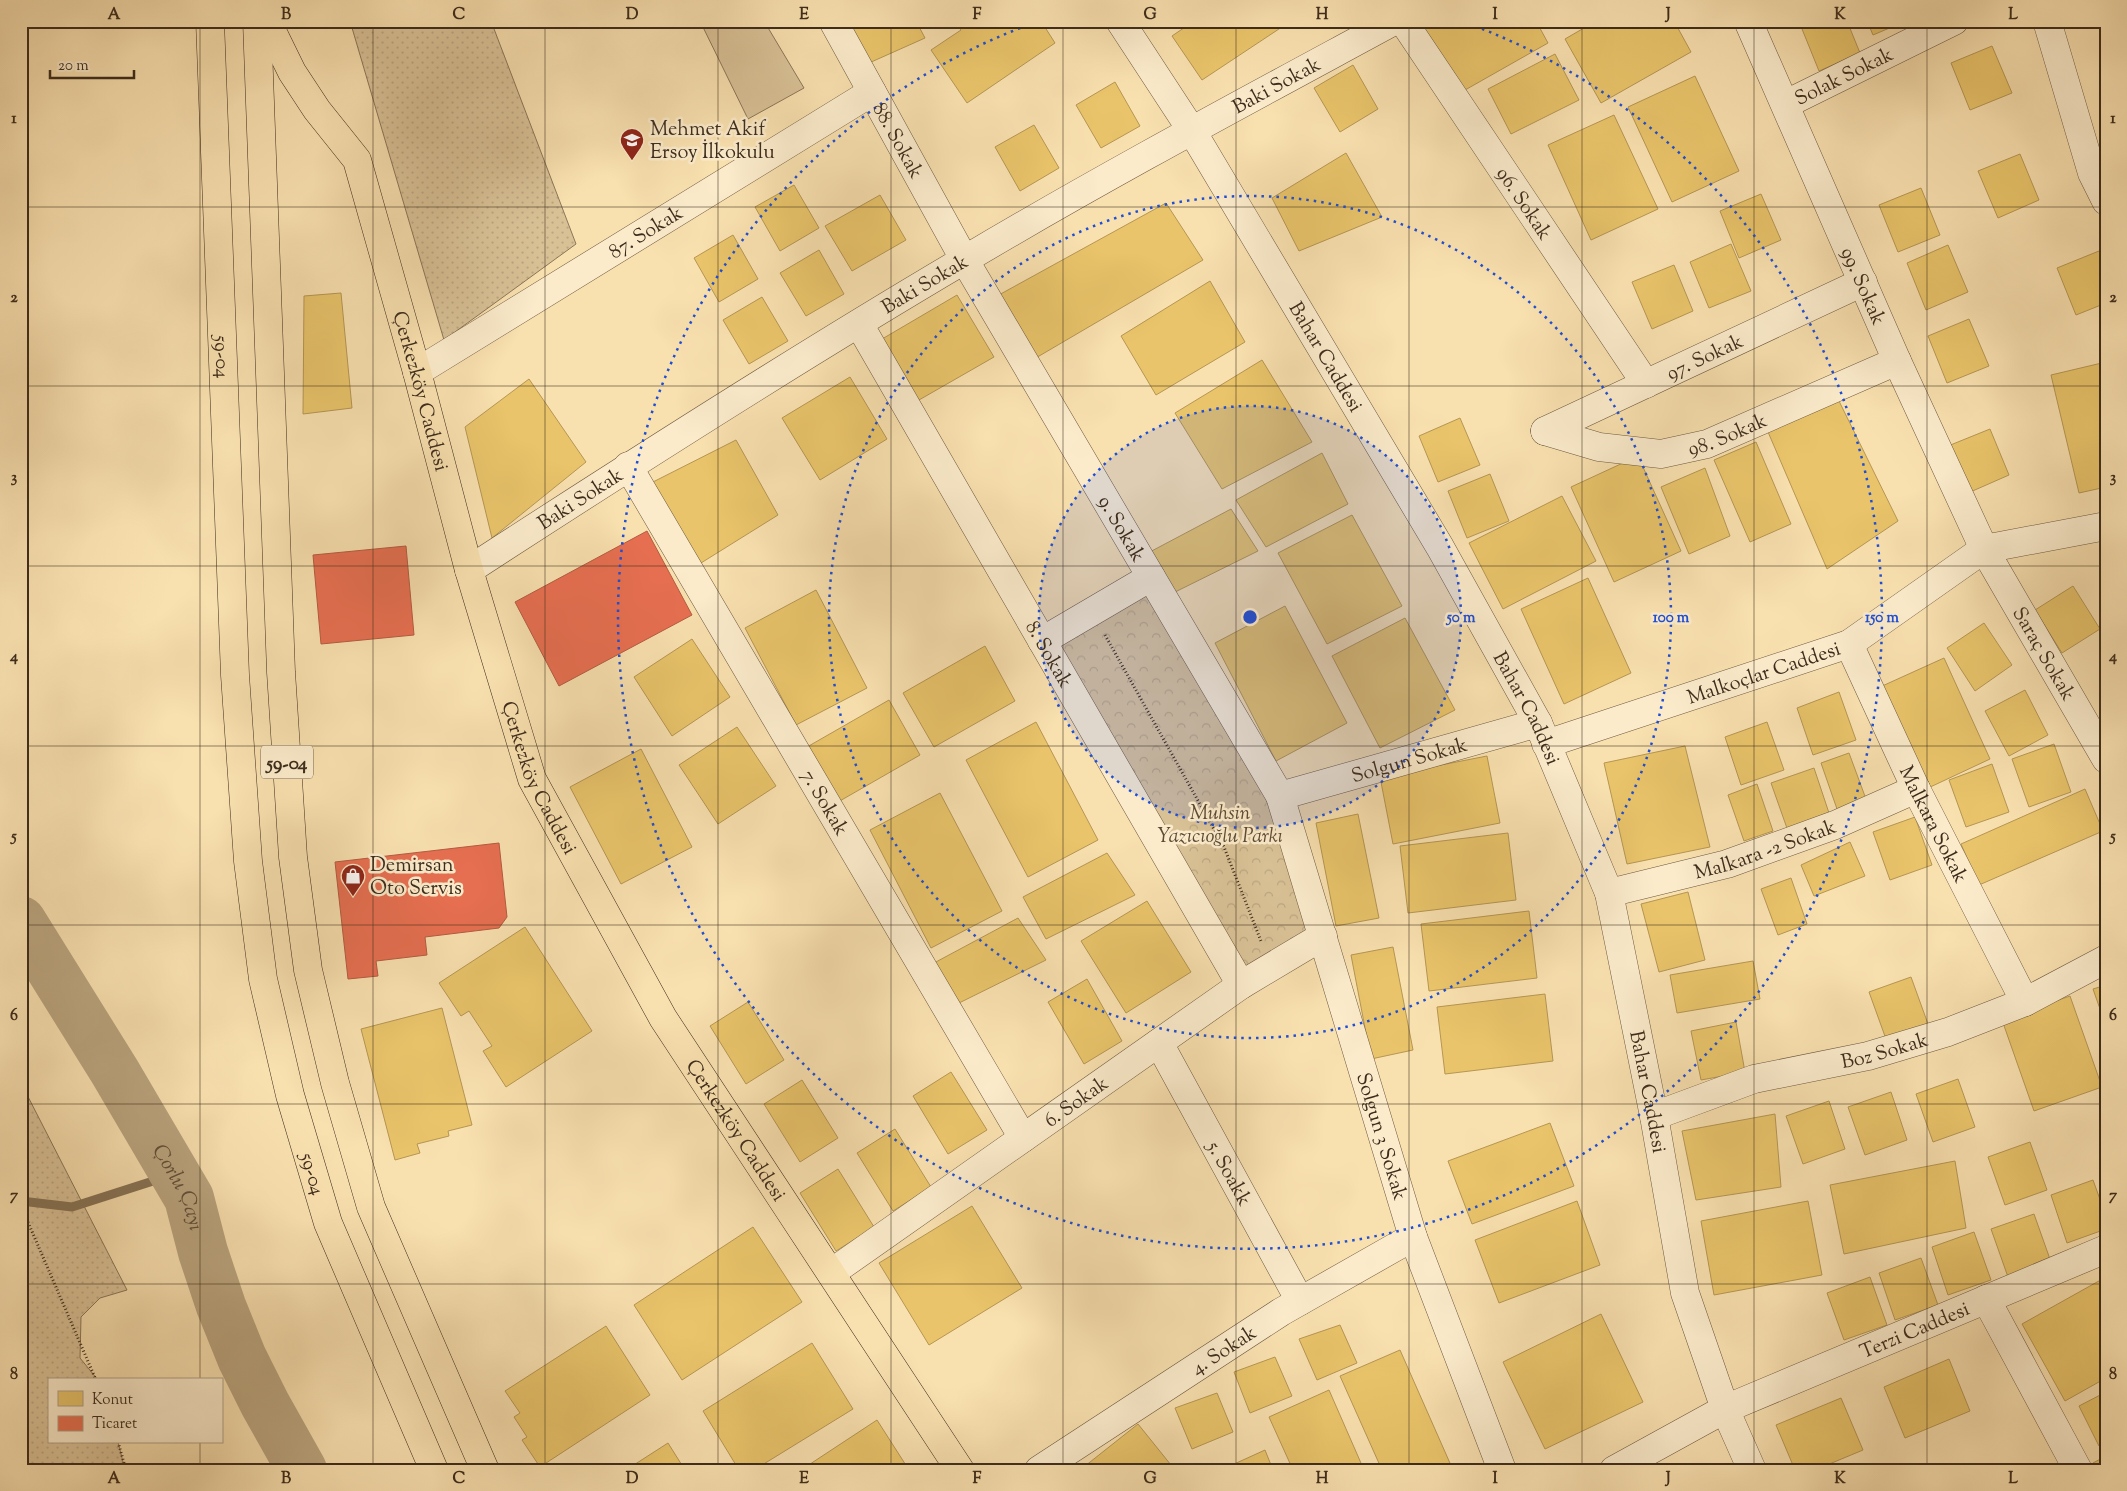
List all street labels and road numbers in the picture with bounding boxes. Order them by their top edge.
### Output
street label: Solak Sokak [1790,41,1899,114]
street label: Baki Sokak [1228,51,1327,123]
street label: 88. Sokak [864,98,929,185]
street label: 96. Sokak [1488,162,1558,247]
street label: 87. Sokak [604,200,689,268]
street label: 99. Sokak [1832,243,1892,330]
street label: Baki Sokak [877,249,975,323]
street label: Bahar Caddesi [1280,297,1369,419]
street label: Çerkezköy Caddesi [383,308,455,475]
street label: 97. Sokak [1662,328,1749,389]
street label: 59-04 [205,334,236,379]
street label: 98. Sokak [1686,408,1772,465]
street label: Baki Sokak [533,462,630,539]
street label: 9. Sokak [1089,491,1151,568]
street label: Saraç Sokak [2004,602,2081,707]
street label: 8. Sokak [1017,616,1078,694]
street label: Malkoçlar Caddesi [1684,636,1845,713]
street label: Bahar Caddesi [1484,647,1566,770]
street label: Çerkezköy Caddesi [492,698,583,861]
street label: Solgun Sokak [1348,732,1471,792]
road number: 59-04 [261,746,313,779]
street label: Malkara Sokak [1890,761,1974,889]
street label: 7. Sokak [793,765,854,842]
street label: Malkara -2 Sokak [1691,814,1841,889]
street label: Boz Sokak [1839,1027,1932,1078]
street label: Bahar Caddesi [1620,1028,1672,1156]
street label: Çerkezköy Caddesi [677,1054,792,1208]
street label: 6. Sokak [1039,1070,1115,1136]
street label: Solgun 3 Sokak [1347,1070,1413,1204]
street label: 5. Soakk [1198,1135,1257,1212]
street label: 59-04 [291,1149,331,1199]
street label: Terzi Caddesi [1856,1296,1975,1368]
street label: 4. Sokak [1186,1320,1263,1384]

